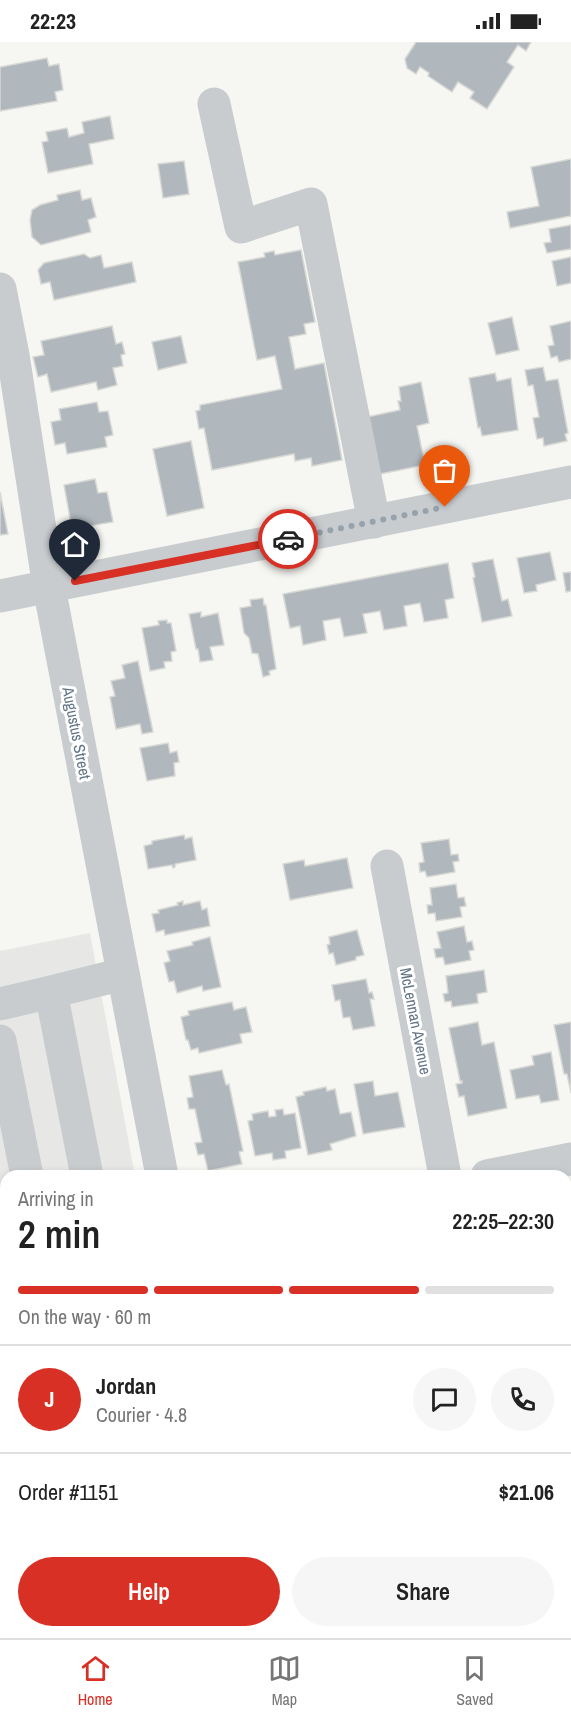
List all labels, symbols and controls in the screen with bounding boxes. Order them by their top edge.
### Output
text: 22:23 [30,6,76,36]
pin [419,445,470,507]
icon: bag [428,454,461,487]
courier [258,509,318,569]
pin [49,519,100,581]
icon: car [272,523,305,556]
icon: home [58,528,91,561]
street label: Augustus Street [57,684,97,781]
street label: McLennan Avenue [395,966,437,1076]
text: Arriving in [18,1185,94,1212]
text: 22:25–22:30 [452,1206,554,1236]
text: 2 min [18,1208,100,1260]
text: On the way · 60 m [18,1303,151,1330]
button: chat [413,1368,476,1431]
button: phone [491,1368,554,1431]
text: Jordan [96,1371,156,1401]
text: J [44,1384,55,1414]
text: Courier · 4.8 [96,1401,187,1428]
text: Order #1151 [18,1477,118,1507]
text: $21.06 [499,1477,554,1507]
button: Help [18,1557,280,1626]
button: Share [292,1557,554,1626]
tab: Home [78,1652,113,1710]
tab: Map [268,1652,301,1710]
tab: Saved [456,1652,493,1710]

